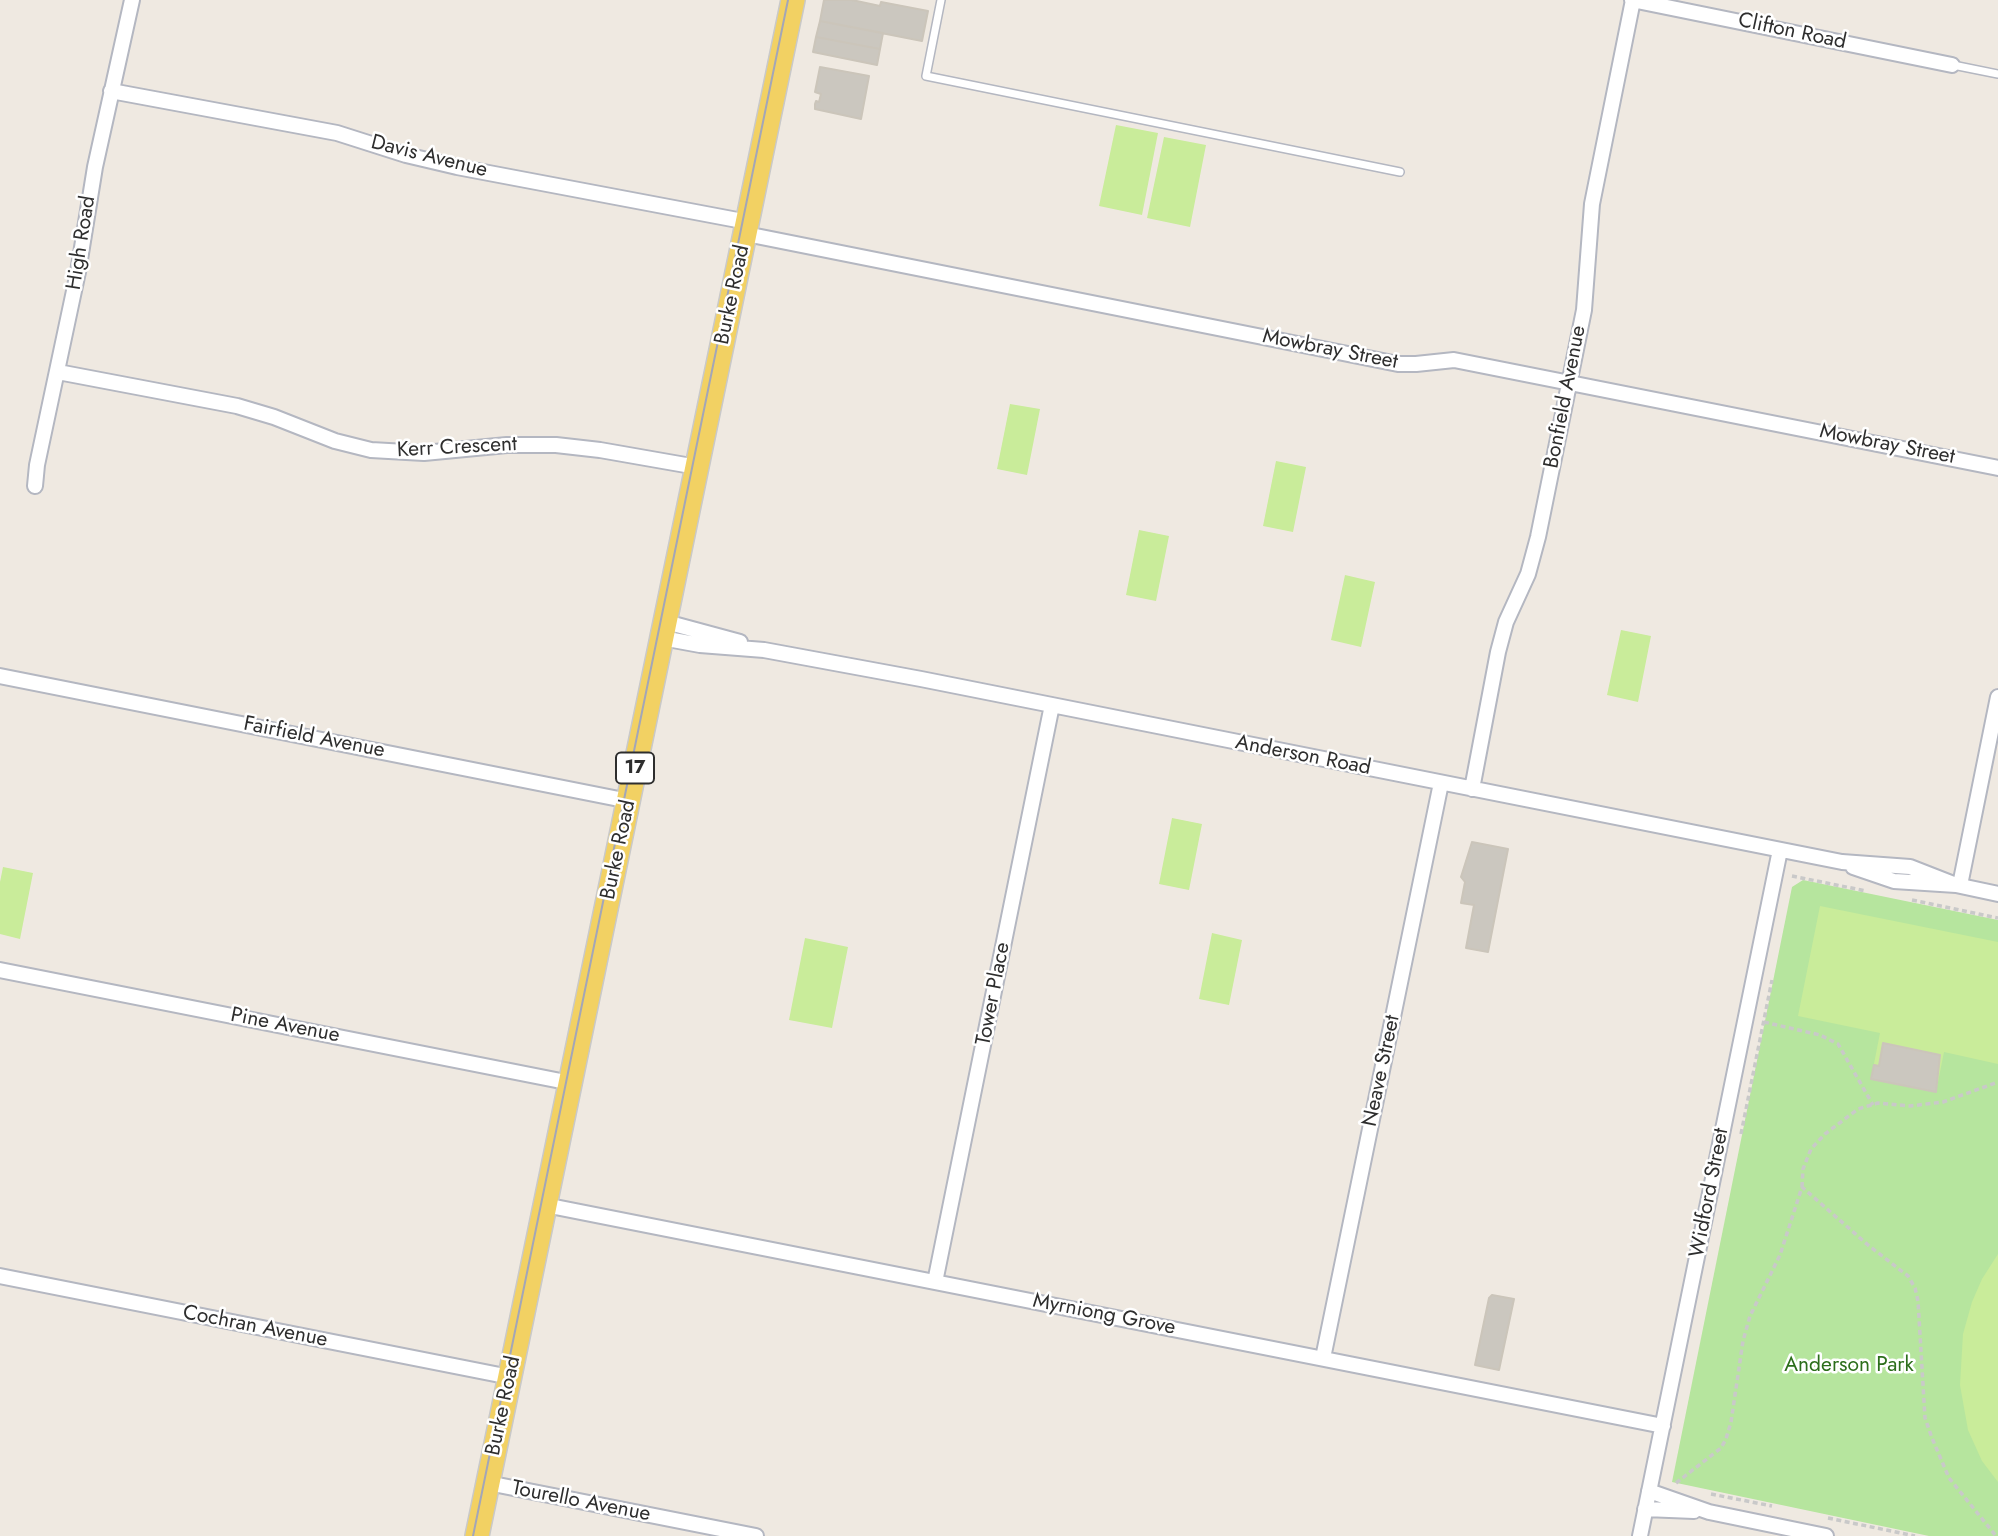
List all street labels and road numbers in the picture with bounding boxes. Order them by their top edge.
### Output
street label: Clifton Road [1736,8,1848,56]
street label: Davis Avenue [368,130,490,184]
street label: High Road [62,194,102,292]
street label: Burke Road [710,243,756,347]
street label: Bonfield Avenue [1540,323,1592,471]
street label: Mowbray Street [1260,325,1400,375]
street label: Mowbray Street [1817,420,1957,470]
street label: Kerr Crescent [396,432,518,464]
street label: Fairfield Avenue [241,712,387,764]
street label: Anderson Road [1233,731,1373,781]
road number: 17 [616,752,654,783]
street label: Burke Road [596,798,642,902]
street label: Tower Place [972,940,1016,1048]
street label: Pine Avenue [228,1003,342,1049]
street label: Neave Street [1358,1013,1406,1129]
street label: Widford Street [1685,1126,1735,1260]
street label: Myrniong Grove [1031,1289,1177,1341]
street label: Cochran Avenue [180,1301,330,1353]
street label: Burke Road [481,1354,527,1458]
street label: Tourello Avenue [510,1476,652,1528]

